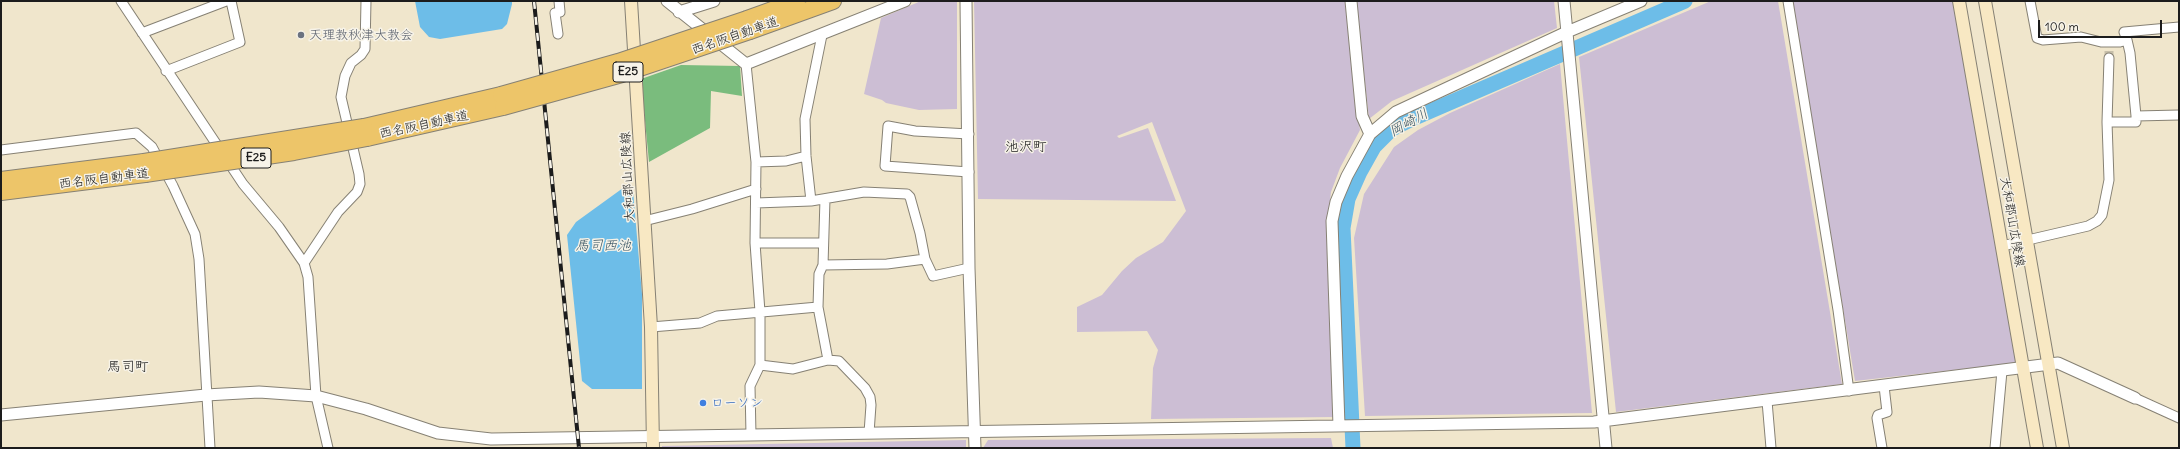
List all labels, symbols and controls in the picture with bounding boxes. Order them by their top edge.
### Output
scale bar [2040,12,2164,38]
street label: 西名阪自動車道 [689,14,781,58]
text: 100 m [2045,19,2079,34]
place label: 天理教秋津大教会 [309,27,413,43]
marker: 天理教秋津大教会 [296,30,306,40]
road number: E25 [613,62,643,82]
water label: 岡崎川 [1387,105,1431,141]
street label: 西名阪自動車道 [378,108,470,142]
street label: 大和郡山広陵線 [618,131,638,223]
district label: 池沢町 [1005,139,1047,155]
road number: E25 [241,148,271,168]
street label: 西名阪自動車道 [58,166,150,192]
street label: 大和郡山広陵線 [1996,176,2028,268]
water label: 馬司西池 [575,238,631,254]
district label: 馬司町 [107,359,149,375]
place label: ローソン [711,395,763,411]
marker: ローソン [698,398,708,408]

